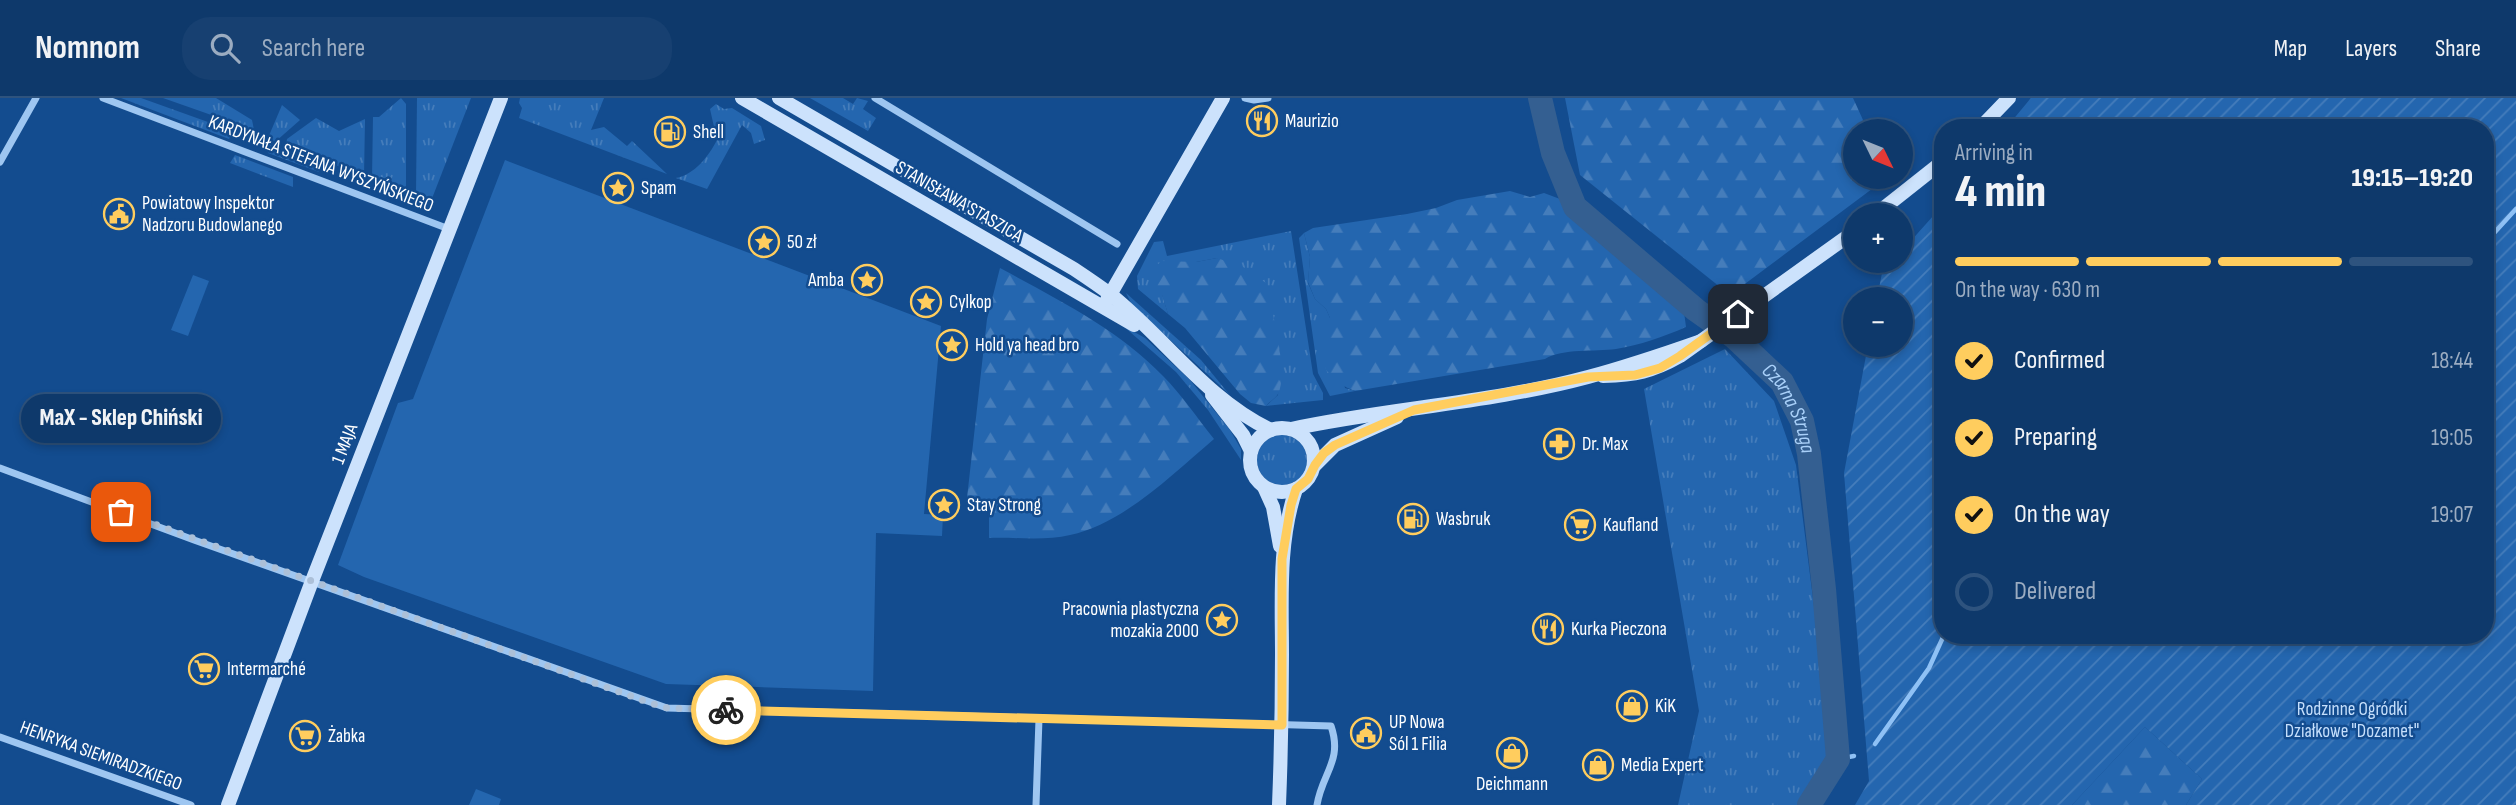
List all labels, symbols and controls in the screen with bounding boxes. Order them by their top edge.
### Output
search box [182,17,672,80]
text: Nomnom [35,28,140,68]
icon: search [206,29,244,67]
text: Search here [262,33,365,64]
text: Map [2274,34,2307,63]
text: Layers [2345,34,2397,63]
text: Share [2435,34,2481,63]
restaurant icon: Maurizio [1245,104,1279,138]
street label: KARDYNAŁA STEFANA WYSZYŃSKIEGO [205,110,437,218]
place label: Maurizio [1285,110,1339,133]
fuel station icon: Shell [653,115,687,149]
north arrow [1843,119,1913,189]
map controls [1843,119,1913,357]
place label: Shell [693,121,724,144]
text: Arriving in [1955,139,2033,167]
street label: STANISŁAWA STASZICA [891,156,1027,248]
text: 19:15–19:20 [2352,163,2473,194]
text: 4 min [1955,165,2046,220]
place icon: Spam [601,171,635,205]
place label: Spam [641,177,677,200]
place label: Powiatowy Inspektor Nadzoru Budowlanego [142,192,283,237]
public building icon: Powiatowy Inspektor Nadzoru Budowlanego [102,197,136,231]
button: + [1843,203,1913,273]
place icon: 50 zł [747,225,781,259]
place label: 50 zł [787,231,817,254]
place icon: Amba [850,263,884,297]
place label: Amba [807,269,844,292]
text: On the way · 630 m [1955,276,2100,304]
pin [1708,284,1768,344]
place icon: Cylkop [909,285,943,319]
button: − [1843,287,1913,357]
place label: Cylkop [949,291,992,314]
icon: home [1719,295,1757,333]
place icon: Hold ya head bro [935,328,969,362]
place label: Hold ya head bro [975,334,1079,357]
icon: check [1955,342,1993,380]
text: Confirmed [2014,345,2105,376]
text: 18:44 [2431,347,2473,375]
water label: Czarna Struga [1757,357,1821,456]
callout: MaX - Sklep Chiński [21,393,221,442]
text: MaX - Sklep Chiński [39,404,203,432]
icon: check [1955,419,1993,457]
street label: 1 MAJA [327,420,363,467]
text: Preparing [2014,422,2097,453]
text: 19:05 [2431,424,2473,452]
pharmacy icon: Dr. Max [1542,427,1576,461]
place label: Dr. Max [1582,433,1628,456]
pin [91,482,151,542]
place icon: Stay Strong [927,488,961,522]
icon: bag [102,493,140,531]
place label: Stay Strong [967,494,1041,517]
icon: check [1955,496,1993,534]
text: On the way [2014,499,2110,530]
text: 19:07 [2431,501,2473,529]
fuel station icon: Wasbruk [1396,502,1430,536]
place label: Wasbruk [1436,508,1491,531]
supermarket icon: Kaufland [1563,508,1597,542]
place label: Kaufland [1603,514,1658,537]
text: Delivered [2014,576,2096,607]
place label: Pracownia plastyczna mozakia 2000 [1062,598,1199,643]
place icon: Pracownia plastyczna mozakia 2000 [1205,603,1239,637]
restaurant icon: Kurka Pieczona [1531,612,1565,646]
place label: Kurka Pieczona [1571,618,1667,641]
supermarket icon: Intermarché [187,652,221,686]
place label: Intermarché [227,658,306,681]
courier [691,675,761,745]
shop icon: KiK [1615,689,1649,723]
icon: bike [707,691,745,729]
place label: KiK [1655,695,1676,718]
park label: Rodzinne Ogródki Działkowe "Dozamet" [2285,698,2419,743]
place label: UP Nowa Sól 1 Filia [1389,711,1447,756]
street label: HENRYKA SIEMIRADZKIEGO [17,716,185,796]
public building icon: UP Nowa Sól 1 Filia [1349,716,1383,750]
supermarket icon: Żabka [288,719,322,753]
place label: Żabka [328,725,365,748]
shop icon: Deichmann [1495,736,1529,770]
shop icon: Media Expert [1581,748,1615,782]
place label: Media Expert [1621,754,1704,777]
place label: Deichmann [1476,773,1548,796]

